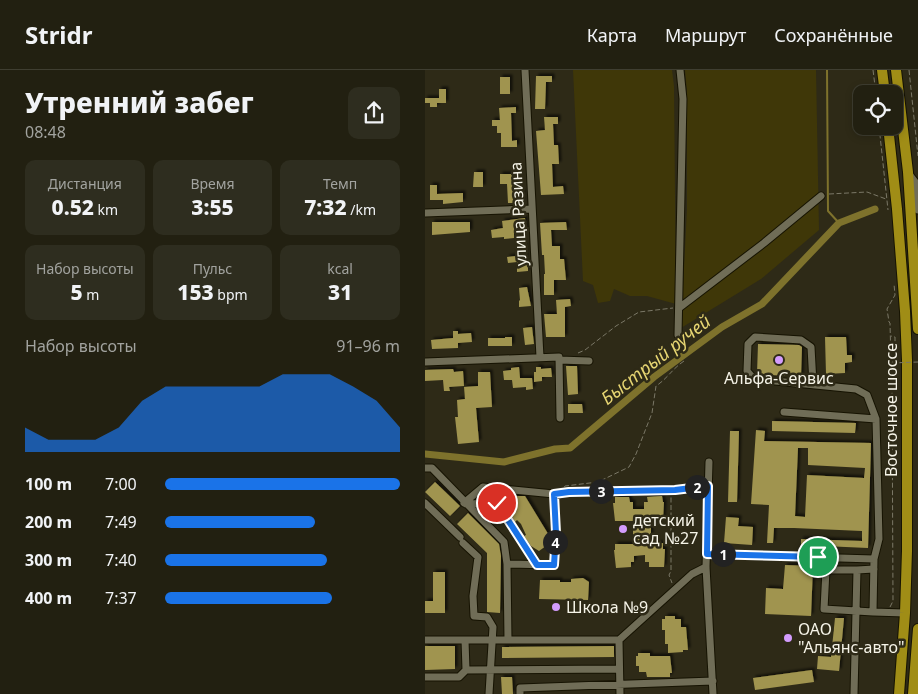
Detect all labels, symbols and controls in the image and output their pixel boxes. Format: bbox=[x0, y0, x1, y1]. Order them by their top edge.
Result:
text: Stridr bbox=[25, 18, 92, 51]
text: Карта bbox=[587, 23, 637, 47]
text: Маршрут bbox=[665, 23, 746, 47]
text: Сохранённые bbox=[774, 23, 893, 47]
text: Утренний забег bbox=[25, 83, 253, 121]
map controls bbox=[853, 85, 903, 135]
button: locate bbox=[853, 85, 903, 135]
button: share bbox=[348, 87, 400, 139]
text: 08:48 bbox=[25, 121, 66, 143]
street label: улица Разина bbox=[504, 161, 532, 267]
text: Дистанция bbox=[48, 174, 122, 193]
text: Время bbox=[190, 174, 235, 193]
text: Темп bbox=[323, 174, 357, 193]
text: 0.52 bbox=[52, 193, 94, 221]
text: 3:55 bbox=[191, 193, 234, 221]
text: 7:32 bbox=[304, 193, 347, 221]
text: km bbox=[94, 200, 118, 219]
text: /km bbox=[347, 200, 376, 219]
text: Набор высоты bbox=[36, 259, 134, 278]
text: Пульс bbox=[193, 259, 232, 278]
text: kcal bbox=[327, 259, 353, 278]
text: 5 bbox=[70, 278, 83, 306]
text: 153 bbox=[177, 278, 214, 306]
text: 31 bbox=[328, 278, 352, 306]
text: m bbox=[83, 285, 99, 304]
text: bpm bbox=[214, 285, 248, 304]
water label: Быстрый ручей bbox=[596, 309, 715, 410]
text: Набор высоты bbox=[25, 335, 137, 357]
text: 91–96 m bbox=[336, 335, 400, 357]
street label: Восточное шоссе bbox=[880, 343, 902, 477]
marker: Альфа-Сервис bbox=[773, 354, 785, 366]
place label: Альфа-Сервис bbox=[724, 367, 834, 389]
text: 100 m bbox=[25, 473, 72, 495]
text: 7:00 bbox=[105, 473, 137, 495]
pin: 2 bbox=[685, 474, 709, 500]
pin: 3 bbox=[589, 478, 613, 504]
text: 2 bbox=[693, 478, 702, 497]
pin bbox=[476, 482, 518, 524]
text: 3 bbox=[597, 482, 606, 501]
icon: check bbox=[483, 489, 511, 517]
place label: детский сад №27 bbox=[633, 509, 698, 549]
text: 200 m bbox=[25, 511, 72, 533]
text: 7:49 bbox=[105, 511, 137, 533]
marker: детский сад №27 bbox=[617, 523, 629, 535]
pin: 4 bbox=[543, 530, 567, 554]
text: 4 bbox=[551, 533, 560, 552]
pin bbox=[797, 536, 839, 578]
pin: 1 bbox=[711, 542, 735, 566]
icon: arrive bbox=[804, 543, 832, 571]
text: 1 bbox=[719, 545, 728, 564]
text: 300 m bbox=[25, 549, 72, 571]
text: 7:40 bbox=[105, 549, 137, 571]
text: 400 m bbox=[25, 587, 72, 609]
text: 7:37 bbox=[105, 587, 137, 609]
place label: Школа №9 bbox=[566, 596, 648, 618]
marker: Школа №9 bbox=[550, 601, 562, 613]
place label: ОАО "Альянс-авто" bbox=[798, 618, 905, 658]
marker: ОАО "Альянс-авто" bbox=[782, 632, 794, 644]

